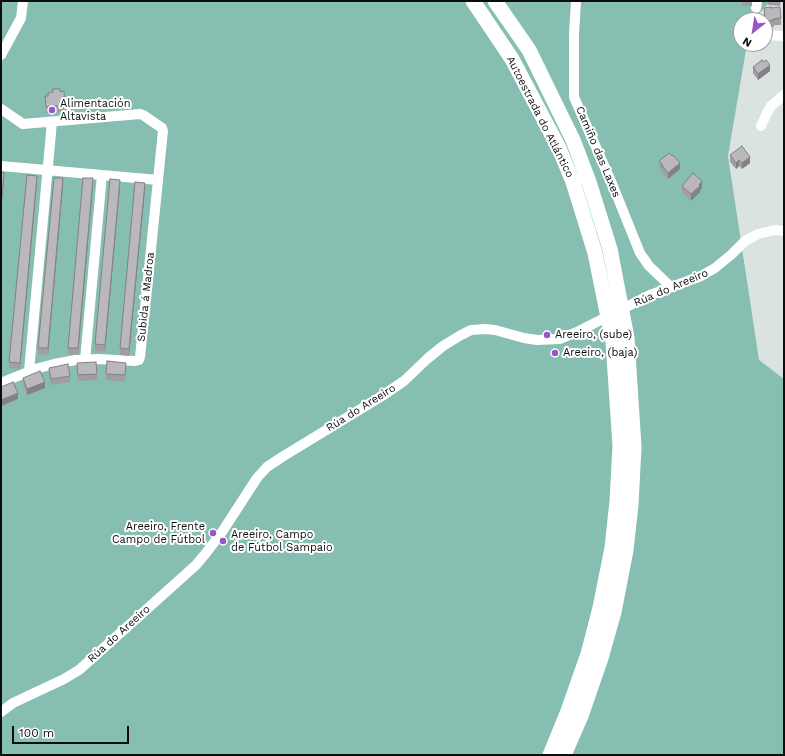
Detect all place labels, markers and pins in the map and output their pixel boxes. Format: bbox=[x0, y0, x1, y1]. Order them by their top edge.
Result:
place label: Alimentación Altavista bbox=[60, 97, 130, 123]
marker: Alimentación Altavista bbox=[47, 105, 57, 115]
place label: Areeiro, (sube) bbox=[555, 328, 632, 342]
marker: Areeiro, (sube) bbox=[542, 330, 552, 340]
place label: Areeiro, (baja) bbox=[563, 346, 637, 360]
marker: Areeiro, (baja) bbox=[550, 348, 560, 358]
place label: Areeiro, Frente Campo de Fútbol bbox=[112, 520, 205, 546]
marker: Areeiro, Frente Campo de Fútbol bbox=[208, 528, 218, 538]
place label: Areeiro, Campo de Fútbol Sampaio bbox=[231, 528, 333, 554]
marker: Areeiro, Campo de Fútbol Sampaio bbox=[218, 536, 228, 546]

